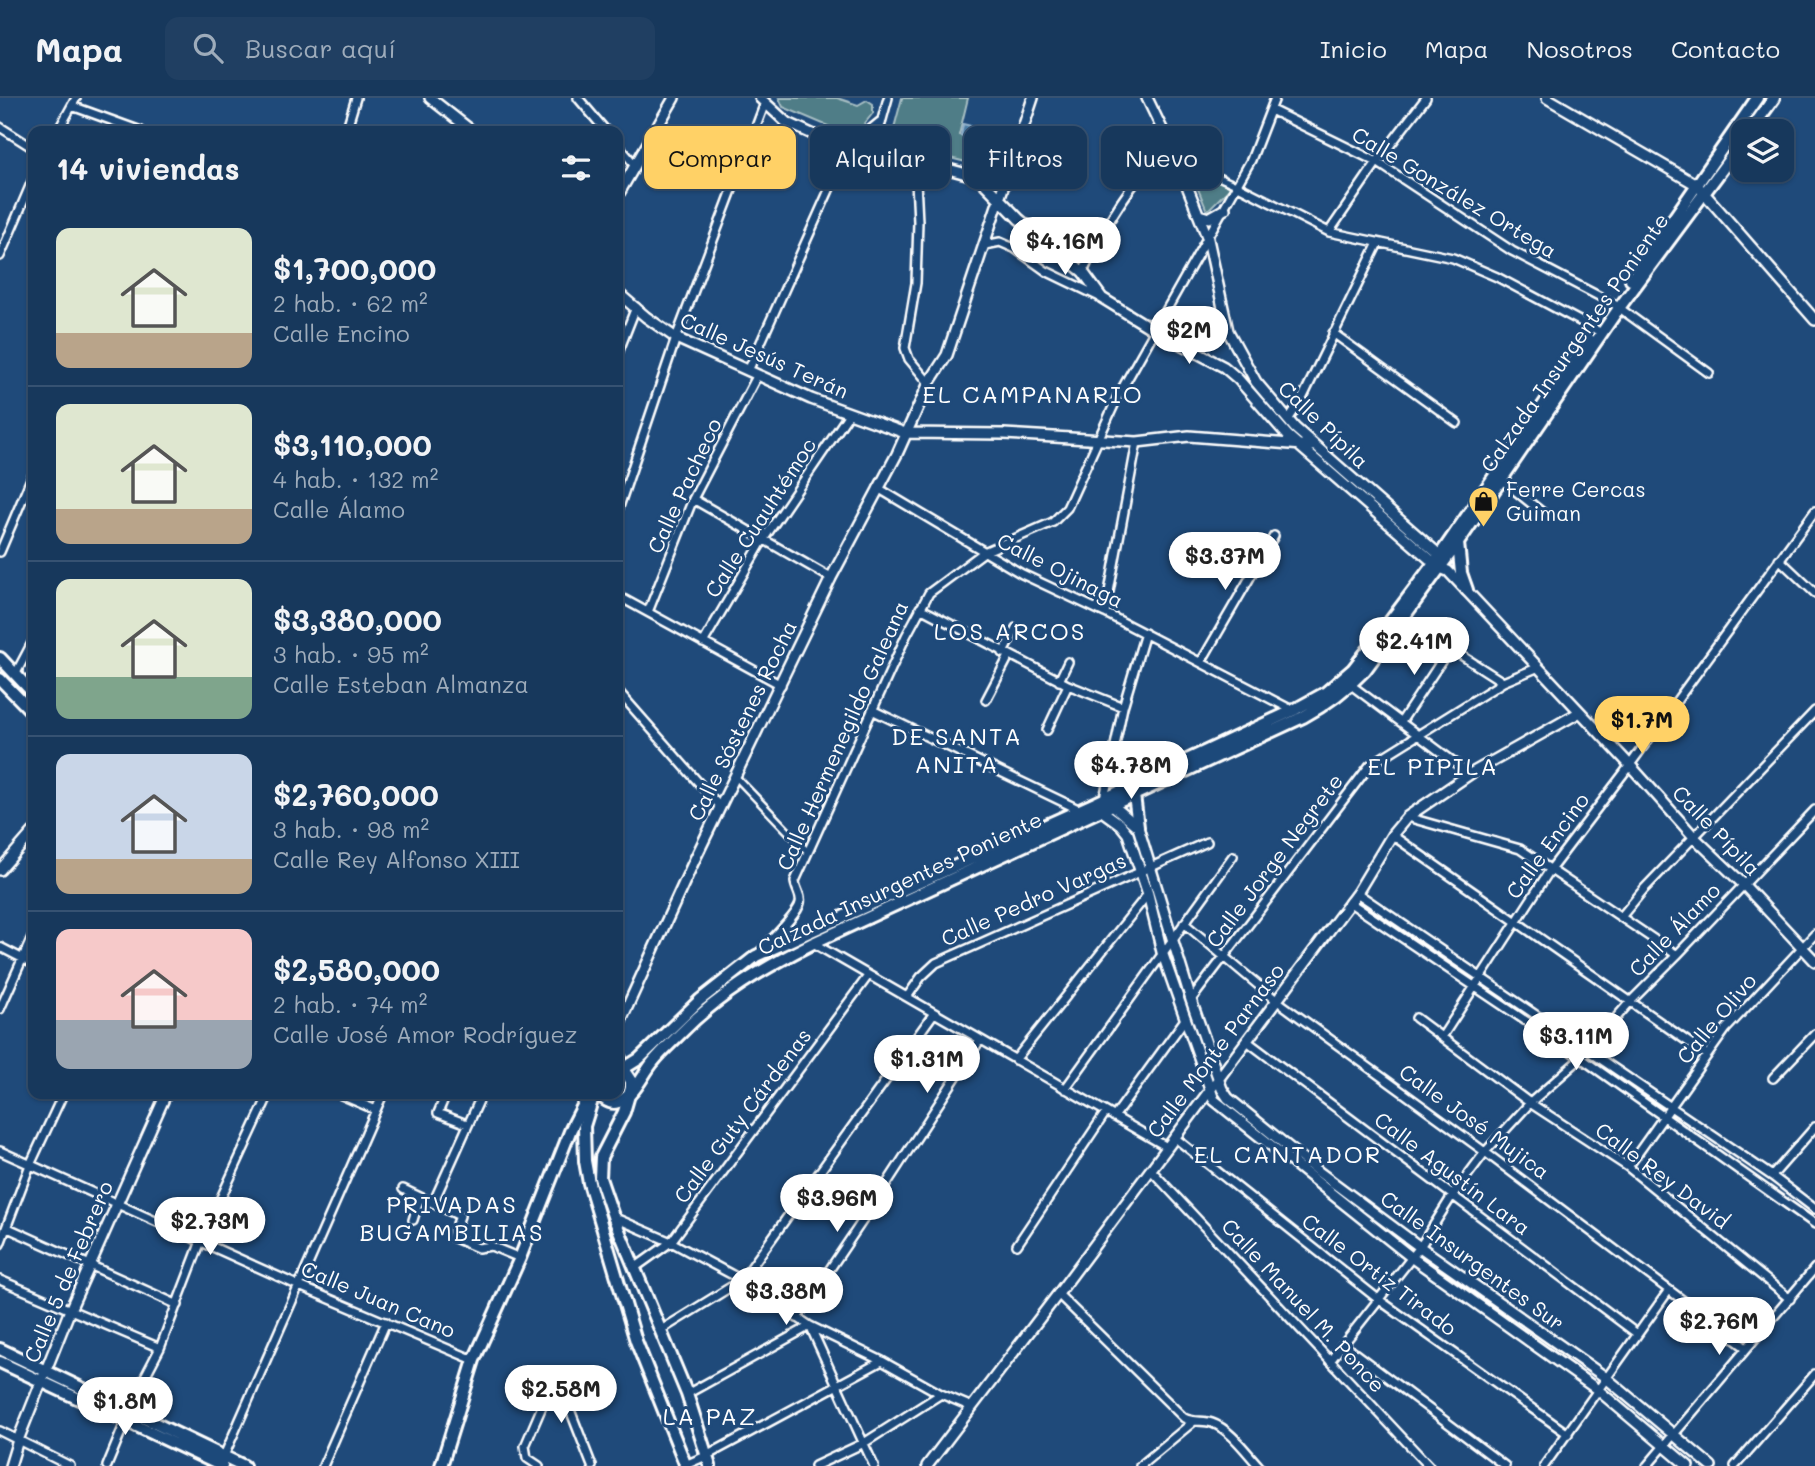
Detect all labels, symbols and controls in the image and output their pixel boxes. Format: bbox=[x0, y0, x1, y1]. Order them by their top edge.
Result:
search box bbox=[165, 17, 655, 80]
text: Mapa bbox=[35, 27, 123, 70]
icon: search bbox=[189, 29, 227, 67]
text: Buscar aquí bbox=[245, 31, 396, 65]
text: Inicio bbox=[1320, 33, 1387, 64]
text: Mapa bbox=[1425, 33, 1489, 64]
text: Nosotros bbox=[1527, 33, 1633, 64]
text: Contacto bbox=[1671, 33, 1780, 64]
map controls bbox=[1731, 119, 1794, 182]
button: layers bbox=[1731, 119, 1794, 182]
street label: Calle González Ortega bbox=[1347, 120, 1562, 264]
chip: Comprar bbox=[644, 126, 796, 189]
chip: Alquilar bbox=[810, 126, 950, 189]
chip: Filtros bbox=[964, 126, 1087, 189]
chip: Nuevo bbox=[1101, 126, 1222, 189]
text: 14 viviendas bbox=[56, 148, 240, 188]
icon: filters bbox=[557, 149, 595, 187]
street label: Calzada Insurgentes Poniente bbox=[1474, 207, 1674, 477]
pin: $4.16M bbox=[1008, 218, 1122, 277]
text: $4.16M bbox=[1026, 225, 1104, 255]
text: $1,700,000 bbox=[273, 248, 436, 288]
icon: home bbox=[112, 256, 196, 340]
text: 2 hab. · 62 m² bbox=[273, 288, 428, 318]
street label: Calle Jesús Terán bbox=[676, 305, 853, 404]
pin: $2M bbox=[1155, 306, 1223, 366]
text: $2M bbox=[1166, 314, 1212, 344]
text: Calle Encino bbox=[273, 318, 410, 348]
street label: Calle Pípila bbox=[1273, 374, 1375, 474]
district label: EL CAMPANARIO bbox=[922, 378, 1144, 409]
street label: Calle Pacheco bbox=[641, 413, 727, 557]
text: $3,110,000 bbox=[273, 424, 432, 464]
icon: home bbox=[112, 432, 196, 516]
street label: Calle Cuauhtémoc bbox=[698, 432, 821, 602]
text: 4 hab. · 132 m² bbox=[273, 464, 438, 494]
place label: Ferre Cercas Guiman bbox=[1506, 475, 1646, 526]
shop icon: Ferre Cercas Guiman bbox=[1466, 485, 1500, 529]
text: Calle Álamo bbox=[273, 494, 405, 524]
street label: Calle Ojinaga bbox=[993, 526, 1128, 613]
pin: $3.37M bbox=[1168, 532, 1282, 592]
text: $3.37M bbox=[1185, 540, 1265, 570]
street label: Calle Hermenegildo Galeana bbox=[770, 596, 913, 874]
text: $3,380,000 bbox=[273, 599, 442, 639]
icon: home bbox=[112, 607, 196, 691]
district label: LOS ARCOS bbox=[934, 615, 1086, 646]
street label: Calle Sóstenes Rocha bbox=[681, 616, 802, 825]
pin: $2.41M bbox=[1357, 618, 1471, 677]
text: $2.41M bbox=[1375, 625, 1453, 655]
text: 3 hab. · 95 m² bbox=[273, 639, 429, 669]
text: Calle Esteban Almanza bbox=[273, 669, 529, 699]
pin: $1.7M bbox=[1593, 696, 1691, 756]
text: $1.7M bbox=[1611, 704, 1673, 734]
district label: DE SANTA ANITA bbox=[891, 720, 1023, 779]
pin: $4.78M bbox=[1074, 742, 1188, 801]
text: $4.78M bbox=[1090, 749, 1172, 779]
district label: EL PIPILA bbox=[1367, 750, 1499, 781]
street label: Calle Jorge Negrete bbox=[1199, 768, 1348, 953]
text: $2,760,000 bbox=[273, 774, 439, 814]
street label: Calle Pípila bbox=[1667, 779, 1767, 881]
icon: home bbox=[112, 782, 196, 866]
street label: Calle Encino bbox=[1499, 787, 1594, 904]
street label: Calzada Insurgentes Poniente bbox=[753, 805, 1046, 960]
text: 3 hab. · 98 m² bbox=[273, 814, 429, 844]
text: Calle Rey Alfonso XIII bbox=[273, 844, 520, 874]
street label: Calle Pedro Vargas bbox=[937, 846, 1130, 952]
street label: Calle Álamo bbox=[1622, 876, 1725, 982]
text: $2,580,000 bbox=[273, 949, 440, 989]
icon: home bbox=[112, 957, 196, 1041]
street label: Calle Monte Parnaso bbox=[1140, 957, 1289, 1143]
street label: Calle Olivo bbox=[1670, 967, 1762, 1069]
text: 2 hab. · 74 m² bbox=[273, 989, 427, 1019]
pin: $3.11M bbox=[1519, 1012, 1633, 1072]
text: Calle José Amor Rodríguez bbox=[273, 1019, 577, 1049]
text: $3.11M bbox=[1539, 1020, 1613, 1050]
street label: Calle Guty Cárdenas bbox=[667, 1022, 816, 1208]
pin: $1.31M bbox=[870, 1035, 984, 1095]
text: $1.31M bbox=[890, 1043, 964, 1073]
street label: Calle José Mujica bbox=[1394, 1057, 1555, 1184]
street label: Calle Agustín Lara bbox=[1369, 1105, 1536, 1240]
street label: Calle Rey David bbox=[1591, 1116, 1735, 1234]
district label: EL CANTADOR bbox=[1194, 1138, 1382, 1169]
pin: $3.96M bbox=[780, 1174, 894, 1234]
street label: Calle 5 de Febrero bbox=[17, 1176, 118, 1366]
text: $3.96M bbox=[796, 1182, 878, 1212]
street label: Calle Insurgentes Sur bbox=[1375, 1184, 1570, 1336]
district label: PRIVADAS BUGAMBILIAS bbox=[359, 1188, 545, 1247]
pin: $2.73M bbox=[153, 1198, 267, 1257]
text: $2.73M bbox=[170, 1205, 250, 1235]
street label: Calle Ortiz Tirado bbox=[1297, 1207, 1463, 1341]
street label: Calle Manuel M. Ponce bbox=[1216, 1212, 1392, 1398]
street label: Calle Juan Cano bbox=[297, 1254, 460, 1343]
pin: $3.38M bbox=[729, 1268, 843, 1327]
text: $3.38M bbox=[745, 1275, 827, 1305]
pin: $2.76M bbox=[1662, 1298, 1776, 1357]
text: $2.76M bbox=[1679, 1305, 1759, 1335]
pin: $2.58M bbox=[504, 1366, 618, 1425]
text: $2.58M bbox=[521, 1373, 601, 1403]
pin: $1.8M bbox=[76, 1378, 174, 1437]
text: $1.8M bbox=[93, 1385, 157, 1415]
district label: LA PAZ bbox=[663, 1400, 757, 1431]

